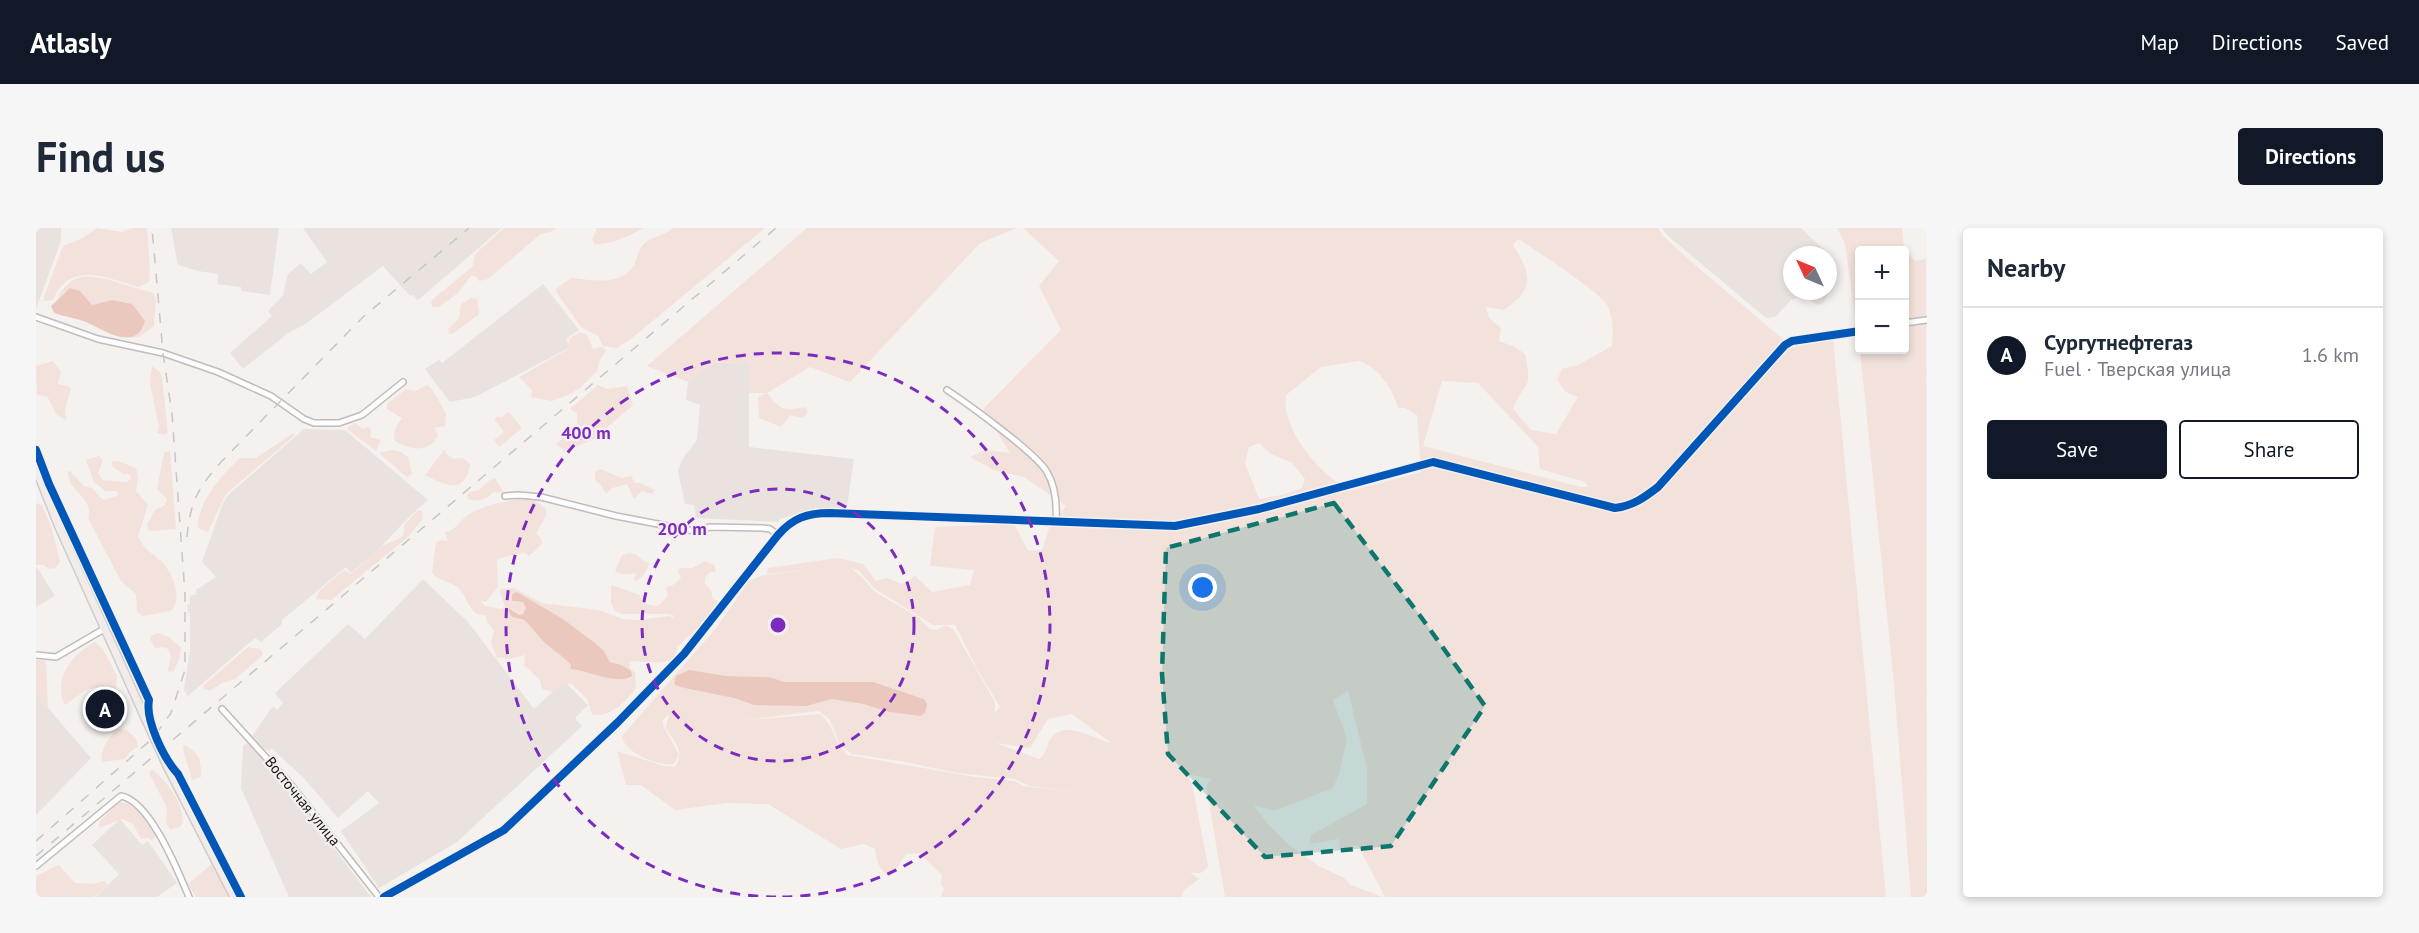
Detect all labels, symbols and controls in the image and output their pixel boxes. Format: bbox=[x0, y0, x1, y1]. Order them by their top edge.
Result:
text: Atlasly bbox=[30, 24, 112, 61]
text: Map bbox=[2140, 29, 2179, 56]
text: Directions bbox=[2212, 29, 2303, 56]
text: Saved bbox=[2336, 29, 2389, 56]
button: Directions bbox=[2238, 128, 2383, 185]
text: Find us bbox=[36, 129, 165, 184]
north arrow bbox=[1783, 246, 1837, 300]
map controls bbox=[1855, 246, 1909, 354]
button: + bbox=[1855, 246, 1909, 300]
text: Nearby bbox=[1987, 251, 2065, 284]
button: − bbox=[1855, 300, 1909, 354]
text: Сургутнефтегаз bbox=[2044, 328, 2193, 356]
text: A bbox=[2000, 342, 2013, 368]
text: 1.6 km bbox=[2302, 342, 2359, 368]
text: Fuel · Тверская улица bbox=[2044, 356, 2231, 382]
button: Save bbox=[1987, 420, 2167, 479]
button: Share bbox=[2179, 420, 2359, 479]
text: 400 m bbox=[561, 421, 611, 444]
text: 200 m bbox=[657, 517, 707, 540]
your location bbox=[1188, 573, 1217, 602]
centre of rings bbox=[768, 615, 788, 635]
pin: A bbox=[86, 686, 124, 732]
street label: Восточная улица bbox=[261, 753, 345, 849]

